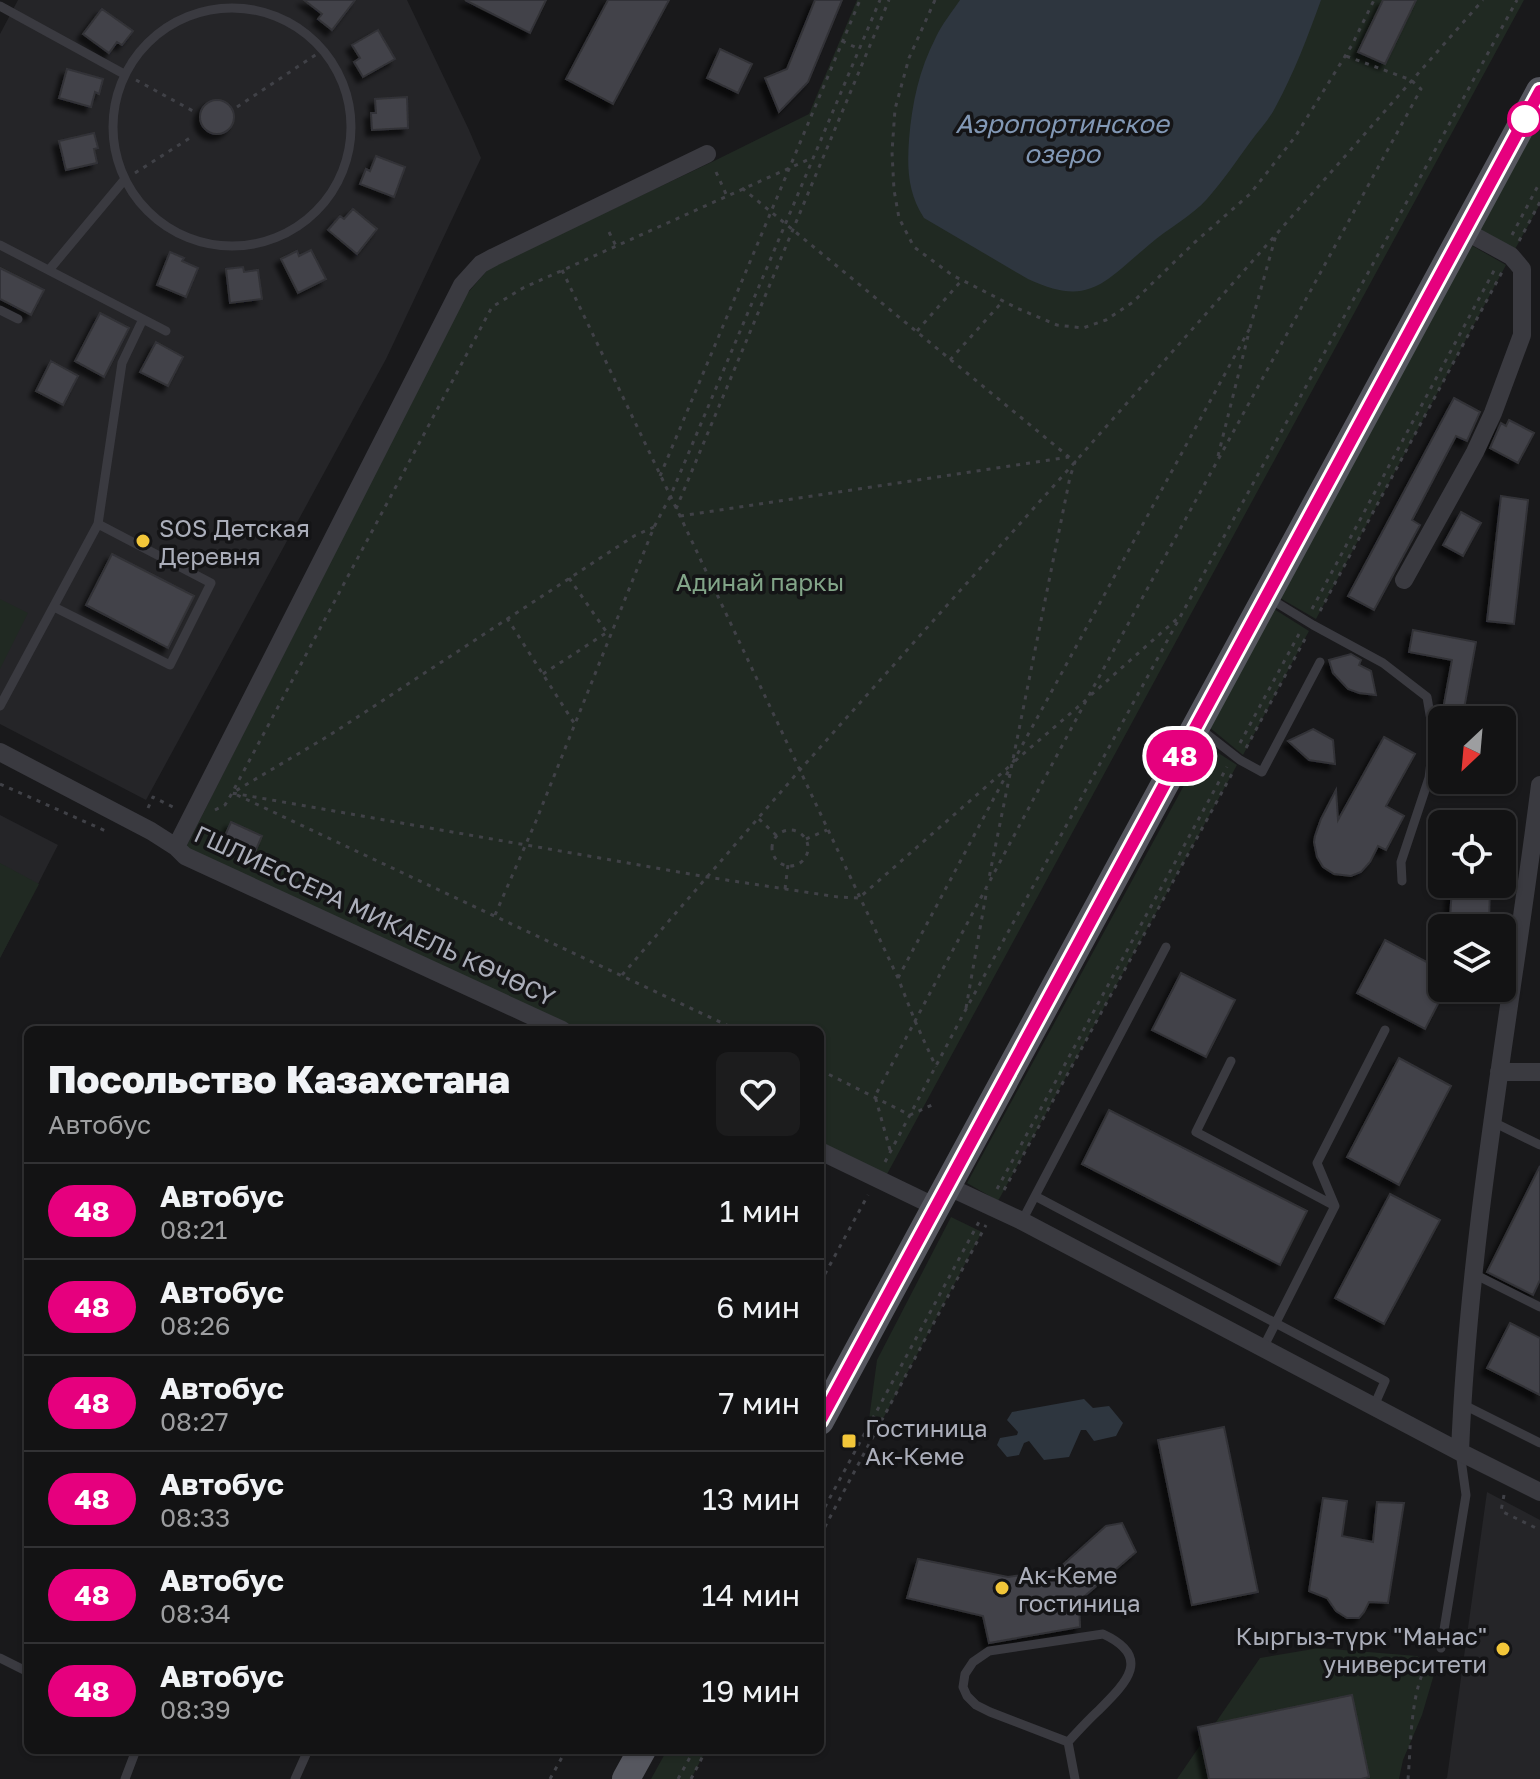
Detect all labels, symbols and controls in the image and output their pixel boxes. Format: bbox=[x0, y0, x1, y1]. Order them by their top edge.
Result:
unlabelled marker bbox=[1508, 102, 1540, 136]
water label: Аэропортинское озеро bbox=[955, 108, 1171, 169]
place label: SOS Детская Деревня bbox=[159, 513, 310, 570]
marker: SOS Детская Деревня bbox=[134, 532, 152, 550]
park label: Адинай паркы bbox=[676, 567, 844, 596]
north arrow bbox=[1428, 706, 1516, 794]
map controls bbox=[1428, 706, 1516, 1002]
line badge: 48 bbox=[1144, 730, 1216, 782]
text: 48 bbox=[1162, 739, 1198, 772]
button: locate bbox=[1428, 810, 1516, 898]
street label: ГШЛИЕССЕРА МИКАЕЛЬ КӨЧӨСҮ bbox=[190, 819, 560, 1012]
button: layers bbox=[1428, 914, 1516, 1002]
button: heart bbox=[716, 1052, 800, 1136]
text: Посольство Казахстана bbox=[48, 1056, 510, 1101]
text: Автобус bbox=[48, 1109, 151, 1140]
text: Автобус bbox=[160, 1178, 284, 1214]
text: 1 мин bbox=[720, 1193, 800, 1229]
text: 48 bbox=[74, 1194, 110, 1227]
text: 08:21 bbox=[160, 1214, 227, 1245]
text: Автобус bbox=[160, 1274, 284, 1310]
text: 6 мин bbox=[716, 1289, 800, 1325]
text: 48 bbox=[74, 1290, 110, 1323]
text: 08:26 bbox=[160, 1310, 231, 1341]
text: Автобус bbox=[160, 1370, 284, 1406]
text: 7 мин bbox=[718, 1385, 800, 1421]
text: 48 bbox=[74, 1386, 110, 1419]
text: 08:27 bbox=[160, 1406, 229, 1437]
place label: Гостиница Ак-Кеме bbox=[865, 1413, 988, 1470]
marker: Гостиница Ак-Кеме bbox=[840, 1432, 858, 1450]
text: Автобус bbox=[160, 1466, 284, 1502]
text: 13 мин bbox=[702, 1481, 800, 1517]
text: 48 bbox=[74, 1482, 110, 1515]
text: 08:33 bbox=[160, 1502, 230, 1533]
place label: Ак-Кеме гостиница bbox=[1018, 1560, 1141, 1617]
text: Автобус bbox=[160, 1562, 284, 1598]
text: 14 мин bbox=[701, 1577, 800, 1613]
text: 48 bbox=[74, 1578, 110, 1611]
marker: Ак-Кеме гостиница bbox=[993, 1579, 1011, 1597]
text: 08:34 bbox=[160, 1598, 231, 1629]
place label: Кыргыз-түрк "Манас" университети bbox=[1236, 1621, 1487, 1678]
marker: Кыргыз-түрк "Манас" университети bbox=[1494, 1640, 1512, 1658]
text: Автобус bbox=[160, 1658, 284, 1694]
text: 19 мин bbox=[702, 1673, 800, 1709]
text: 48 bbox=[74, 1674, 110, 1707]
text: 08:39 bbox=[160, 1694, 231, 1725]

